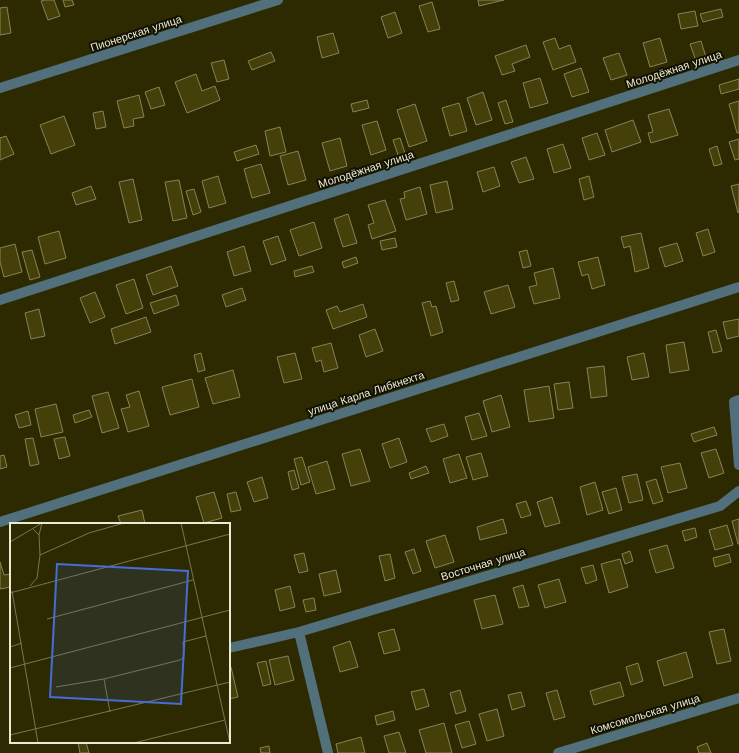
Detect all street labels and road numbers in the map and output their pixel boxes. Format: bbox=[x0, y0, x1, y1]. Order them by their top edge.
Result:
street label: Пионерская улица bbox=[89, 12, 184, 54]
street label: Молодёжная улица bbox=[625, 48, 724, 91]
street label: Молодёжная улица bbox=[317, 148, 416, 191]
street label: улица Карла Либкнехта bbox=[306, 368, 427, 418]
street label: Восточная улица bbox=[439, 545, 528, 584]
street label: Комсомольская улица bbox=[589, 691, 702, 737]

